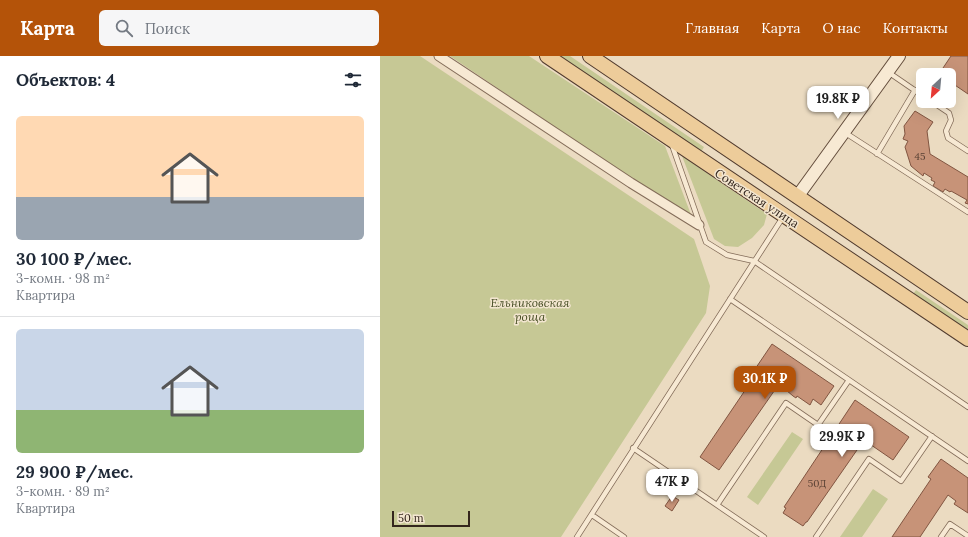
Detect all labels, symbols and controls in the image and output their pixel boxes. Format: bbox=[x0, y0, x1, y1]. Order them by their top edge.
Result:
search box bbox=[99, 10, 379, 46]
text: Карта bbox=[20, 16, 75, 40]
icon: search bbox=[113, 17, 135, 39]
text: Поиск bbox=[145, 19, 190, 38]
text: Главная bbox=[685, 19, 739, 37]
text: Карта bbox=[761, 19, 801, 37]
text: О нас bbox=[823, 19, 861, 37]
text: Контакты bbox=[883, 19, 948, 37]
north arrow bbox=[916, 68, 956, 108]
map controls bbox=[916, 68, 956, 108]
text: Объектов: 4 bbox=[16, 69, 115, 91]
icon: filters bbox=[342, 69, 364, 91]
pin: 19.8K ₽ bbox=[801, 86, 875, 120]
text: 19.8K ₽ bbox=[816, 90, 860, 107]
icon: home bbox=[154, 142, 226, 214]
house number: 45 bbox=[915, 150, 925, 163]
street label: Советская улица bbox=[712, 165, 802, 231]
text: 30 100 ₽/мес. bbox=[16, 248, 132, 270]
text: 3-комн. · 98 m² bbox=[16, 270, 110, 287]
text: Квартира bbox=[16, 287, 75, 304]
park label: Ельниковская роща bbox=[490, 295, 570, 324]
icon: home bbox=[154, 355, 226, 427]
pin: 30.1K ₽ bbox=[728, 366, 802, 400]
text: 30.1K ₽ bbox=[743, 370, 787, 387]
pin: 29.9K ₽ bbox=[805, 424, 879, 458]
text: 29.9K ₽ bbox=[819, 428, 865, 445]
text: 29 900 ₽/мес. bbox=[16, 461, 133, 483]
pin: 47K ₽ bbox=[644, 469, 700, 503]
text: 47K ₽ bbox=[655, 473, 689, 490]
house number: 50Д bbox=[808, 477, 826, 490]
text: 3-комн. · 89 m² bbox=[16, 483, 110, 500]
text: Квартира bbox=[16, 500, 75, 517]
scale bar bbox=[392, 509, 470, 528]
text: 50 m bbox=[398, 511, 424, 525]

